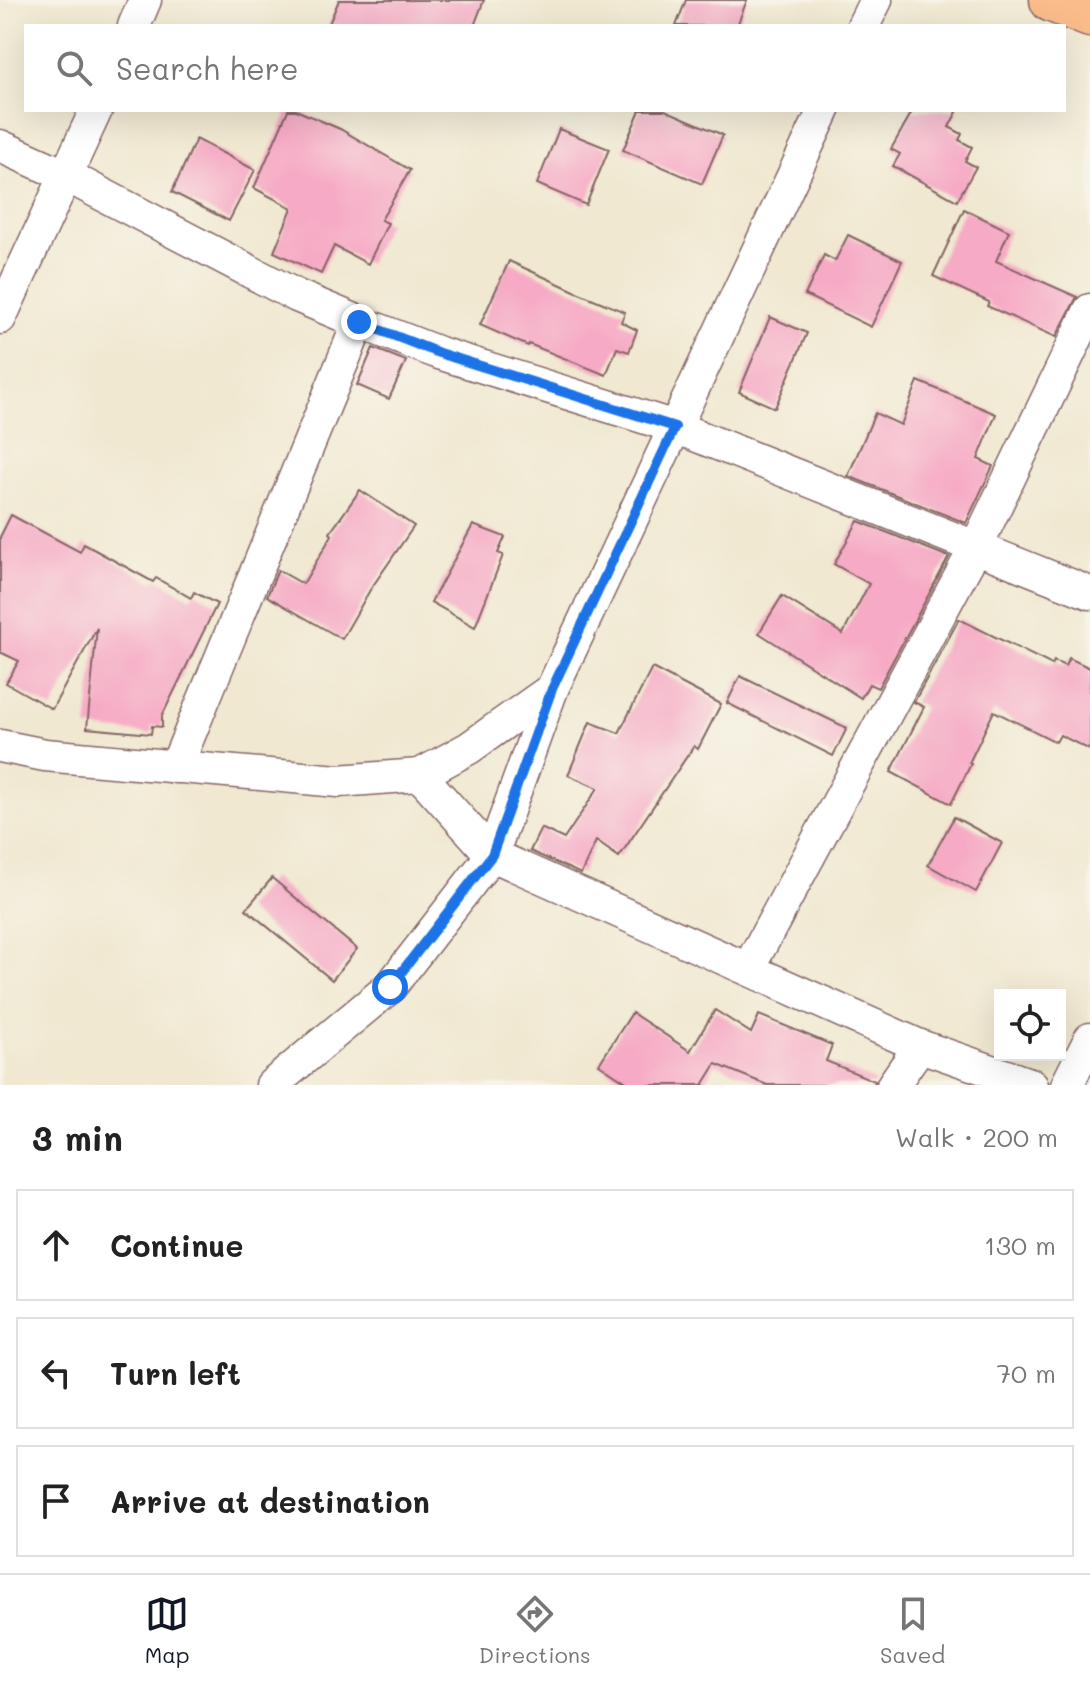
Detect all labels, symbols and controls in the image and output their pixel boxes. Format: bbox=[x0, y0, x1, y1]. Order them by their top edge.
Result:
search box bbox=[24, 24, 1066, 112]
icon: search bbox=[52, 46, 96, 90]
text: Search here bbox=[116, 48, 299, 88]
route end bbox=[341, 304, 377, 340]
route start bbox=[372, 969, 408, 1005]
map controls bbox=[994, 989, 1066, 1061]
button: locate bbox=[994, 989, 1066, 1061]
text: 3 min bbox=[32, 1115, 123, 1160]
text: Walk · 200 m bbox=[895, 1120, 1058, 1154]
icon: ahead bbox=[34, 1223, 78, 1267]
text: Continue bbox=[110, 1225, 243, 1265]
text: 130 m bbox=[984, 1228, 1056, 1262]
icon: left bbox=[34, 1351, 78, 1395]
text: Turn left bbox=[110, 1353, 241, 1393]
text: 70 m bbox=[996, 1356, 1056, 1390]
icon: arrive bbox=[34, 1479, 78, 1523]
text: Arrive at destination bbox=[110, 1481, 430, 1521]
tab: Map bbox=[145, 1592, 190, 1669]
tab: Directions bbox=[479, 1592, 591, 1669]
tab: Saved bbox=[880, 1592, 945, 1669]

